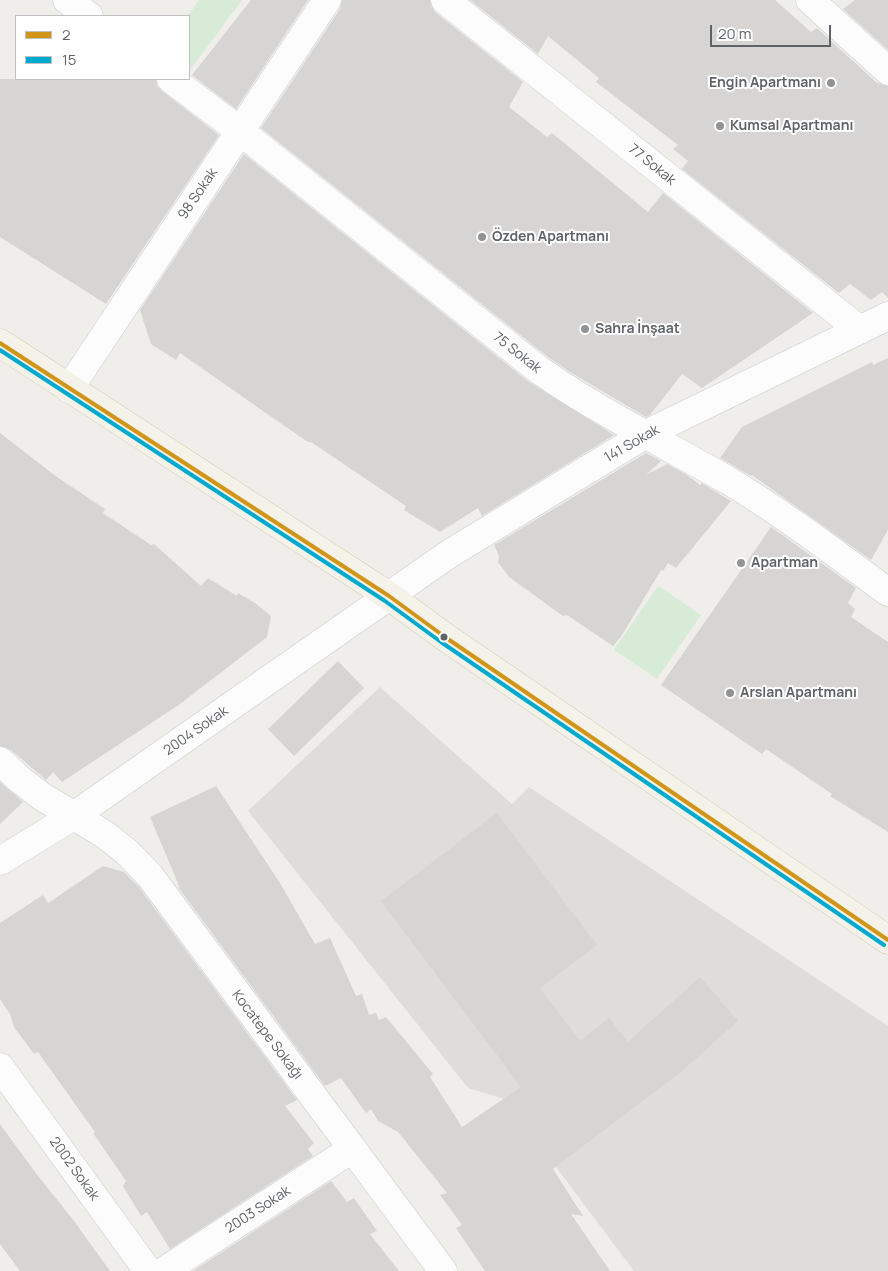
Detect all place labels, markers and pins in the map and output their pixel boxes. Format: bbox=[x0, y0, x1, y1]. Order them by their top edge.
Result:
place label: Engin Apartmanı bbox=[709, 75, 821, 91]
marker: Engin Apartmanı bbox=[825, 77, 837, 89]
place label: Kumsal Apartmanı bbox=[730, 118, 853, 134]
marker: Kumsal Apartmanı bbox=[714, 120, 726, 132]
place label: Özden Apartmanı bbox=[492, 229, 609, 245]
marker: Özden Apartmanı bbox=[476, 231, 488, 243]
place label: Sahra İnşaat bbox=[595, 321, 680, 337]
marker: Sahra İnşaat bbox=[579, 323, 591, 335]
place label: Apartman bbox=[751, 555, 818, 571]
marker: Apartman bbox=[735, 557, 747, 569]
unlabelled marker bbox=[439, 632, 449, 642]
place label: Arslan Apartmanı bbox=[740, 685, 857, 701]
marker: Arslan Apartmanı bbox=[724, 687, 736, 699]

